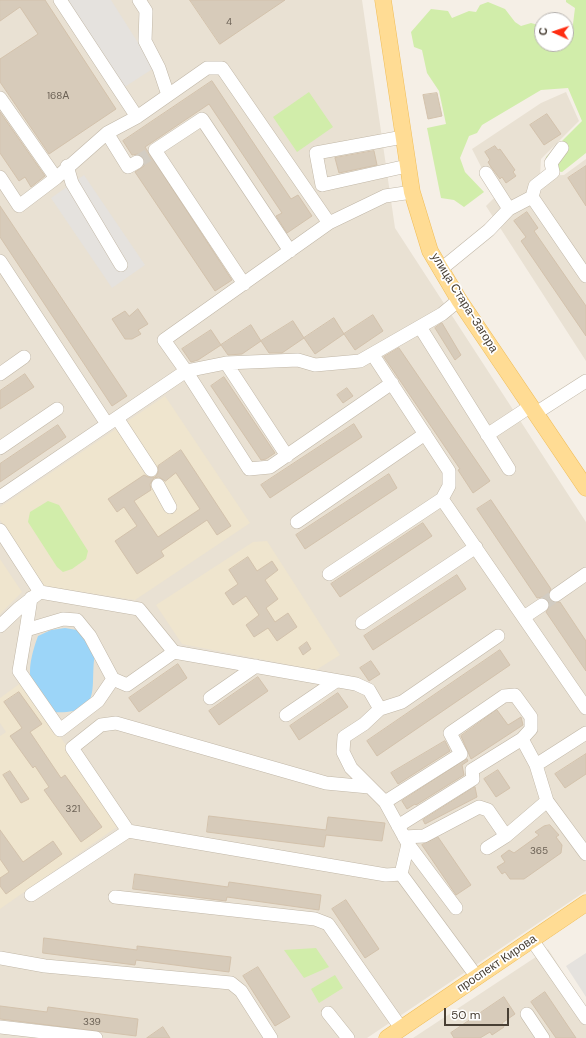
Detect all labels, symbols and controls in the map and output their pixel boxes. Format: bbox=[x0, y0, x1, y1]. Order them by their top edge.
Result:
north arrow bbox=[534, 12, 574, 52]
house number: 4 bbox=[226, 16, 232, 28]
text: С bbox=[536, 27, 550, 36]
house number: 168А bbox=[47, 90, 69, 102]
street label: улица Стара-Загора bbox=[427, 251, 501, 355]
house number: 321 bbox=[66, 803, 80, 815]
house number: 365 bbox=[530, 845, 548, 857]
street label: проспект Кирова bbox=[454, 932, 540, 996]
scale bar bbox=[446, 1000, 511, 1026]
text: 50 m bbox=[451, 1007, 480, 1023]
house number: 339 bbox=[83, 1016, 101, 1028]

